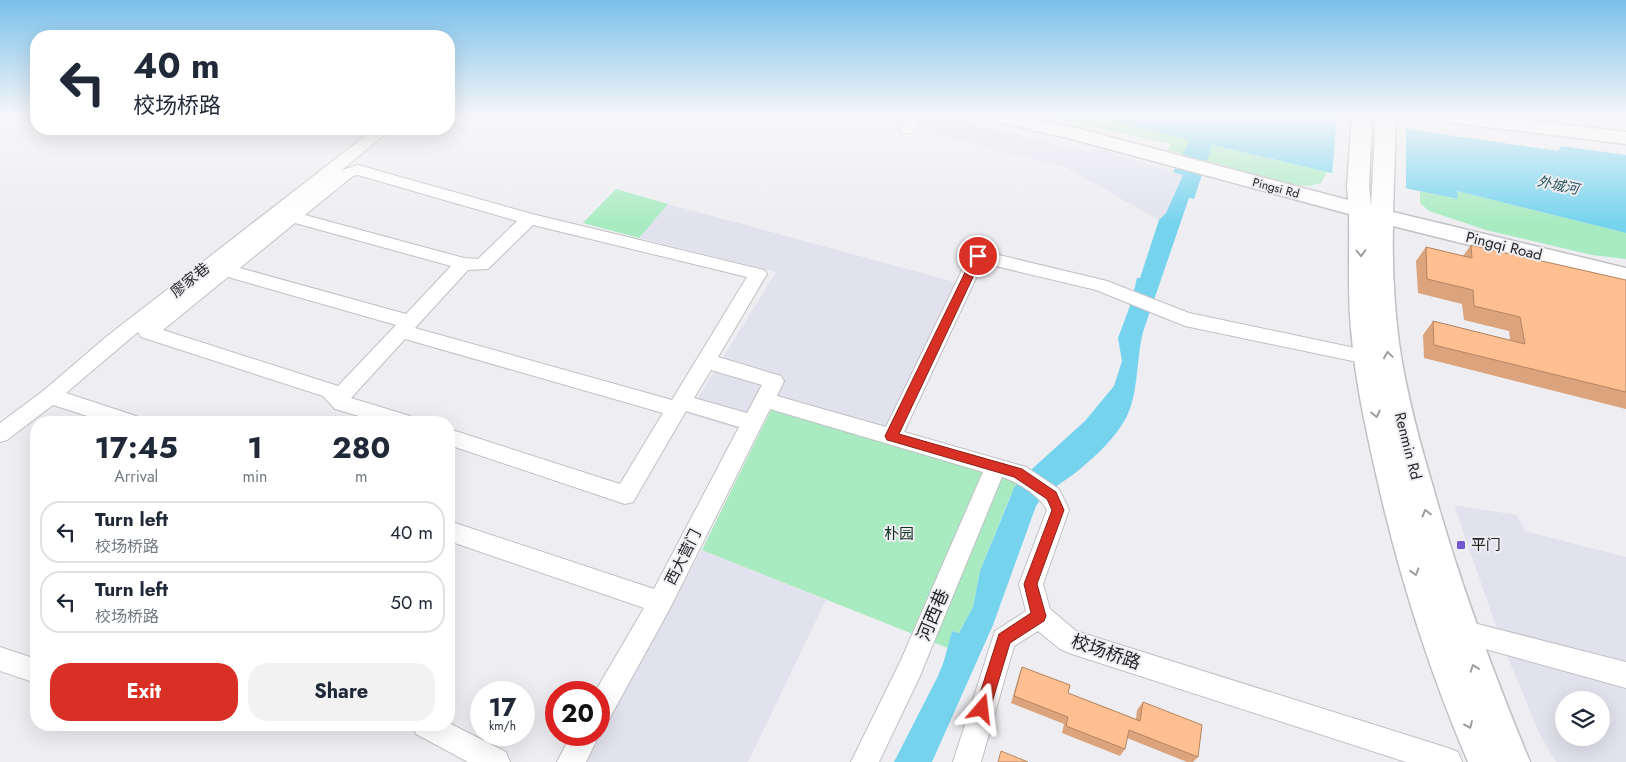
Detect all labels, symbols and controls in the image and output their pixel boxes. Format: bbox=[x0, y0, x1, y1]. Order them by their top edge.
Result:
text: 40 m bbox=[133, 41, 220, 91]
icon: left bbox=[50, 50, 115, 115]
text: 校场桥路 bbox=[133, 89, 221, 121]
water label: 外城河 bbox=[1535, 171, 1584, 200]
street label: Pingsi Rd bbox=[1251, 173, 1301, 203]
street label: Pingqi Road bbox=[1464, 226, 1544, 266]
pin bbox=[957, 235, 999, 277]
icon: arrive bbox=[964, 242, 992, 270]
one-way arrow bbox=[1356, 249, 1366, 257]
street label: 廖家巷 bbox=[166, 257, 214, 303]
one-way arrow bbox=[1383, 351, 1394, 359]
one-way arrow bbox=[1370, 410, 1381, 418]
street label: Renmin Rd bbox=[1389, 410, 1427, 482]
text: 17:45 bbox=[95, 426, 178, 469]
text: 1 bbox=[247, 426, 263, 469]
text: 280 bbox=[332, 426, 390, 469]
text: Arrival bbox=[114, 465, 158, 488]
text: min bbox=[242, 465, 267, 488]
text: m bbox=[355, 465, 367, 488]
text: Turn left bbox=[95, 506, 168, 533]
one-way arrow bbox=[1421, 510, 1431, 518]
icon: left bbox=[52, 518, 80, 546]
text: 40 m bbox=[390, 519, 433, 546]
park label: 朴园 bbox=[884, 523, 914, 545]
street label: 西大营门 bbox=[660, 525, 706, 589]
place label: 平门 bbox=[1471, 534, 1501, 556]
text: 校场桥路 bbox=[95, 535, 159, 558]
marker: 平门 bbox=[1455, 539, 1467, 551]
one-way arrow bbox=[1410, 567, 1420, 575]
text: Turn left bbox=[95, 576, 168, 603]
street label: 河西巷 bbox=[910, 585, 956, 645]
icon: left bbox=[52, 588, 80, 616]
text: 50 m bbox=[390, 589, 433, 616]
text: 校场桥路 bbox=[95, 605, 159, 628]
street label: 校场桥路 bbox=[1068, 628, 1144, 676]
button: Exit bbox=[50, 663, 238, 721]
button: Share bbox=[248, 663, 435, 721]
one-way arrow bbox=[1470, 665, 1480, 673]
speed limit sign: 20 bbox=[545, 681, 610, 746]
position arrow bbox=[955, 682, 1007, 734]
text: 17 bbox=[489, 689, 516, 725]
map controls bbox=[1555, 691, 1610, 746]
button: layers bbox=[1555, 691, 1610, 746]
text: km/h bbox=[489, 717, 516, 735]
one-way arrow bbox=[1463, 720, 1474, 729]

